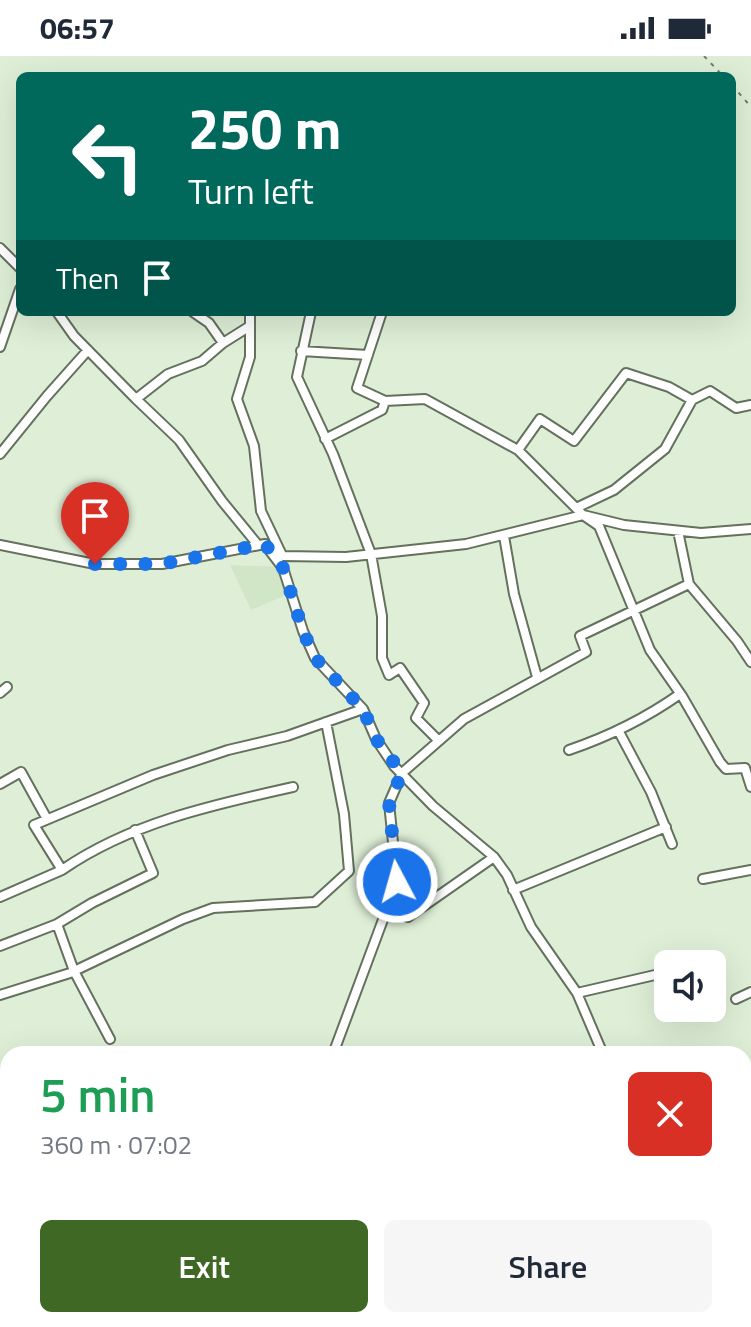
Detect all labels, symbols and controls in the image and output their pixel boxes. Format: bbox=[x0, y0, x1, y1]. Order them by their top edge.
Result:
text: 06:57 bbox=[40, 5, 115, 51]
text: 250 m bbox=[188, 86, 341, 171]
icon: left bbox=[56, 104, 160, 208]
text: Turn left bbox=[188, 163, 314, 218]
text: Then bbox=[56, 255, 119, 301]
icon: arrive bbox=[135, 256, 179, 300]
pin bbox=[61, 482, 129, 564]
icon: arrive bbox=[73, 494, 117, 538]
position arrow bbox=[355, 840, 439, 924]
map controls bbox=[654, 950, 726, 1022]
button: sound bbox=[654, 950, 726, 1022]
text: 5 min bbox=[40, 1058, 155, 1131]
button: close bbox=[628, 1072, 712, 1156]
text: 360 m · 07:02 bbox=[40, 1125, 192, 1164]
button: Exit bbox=[40, 1220, 368, 1312]
button: Share bbox=[384, 1220, 712, 1312]

